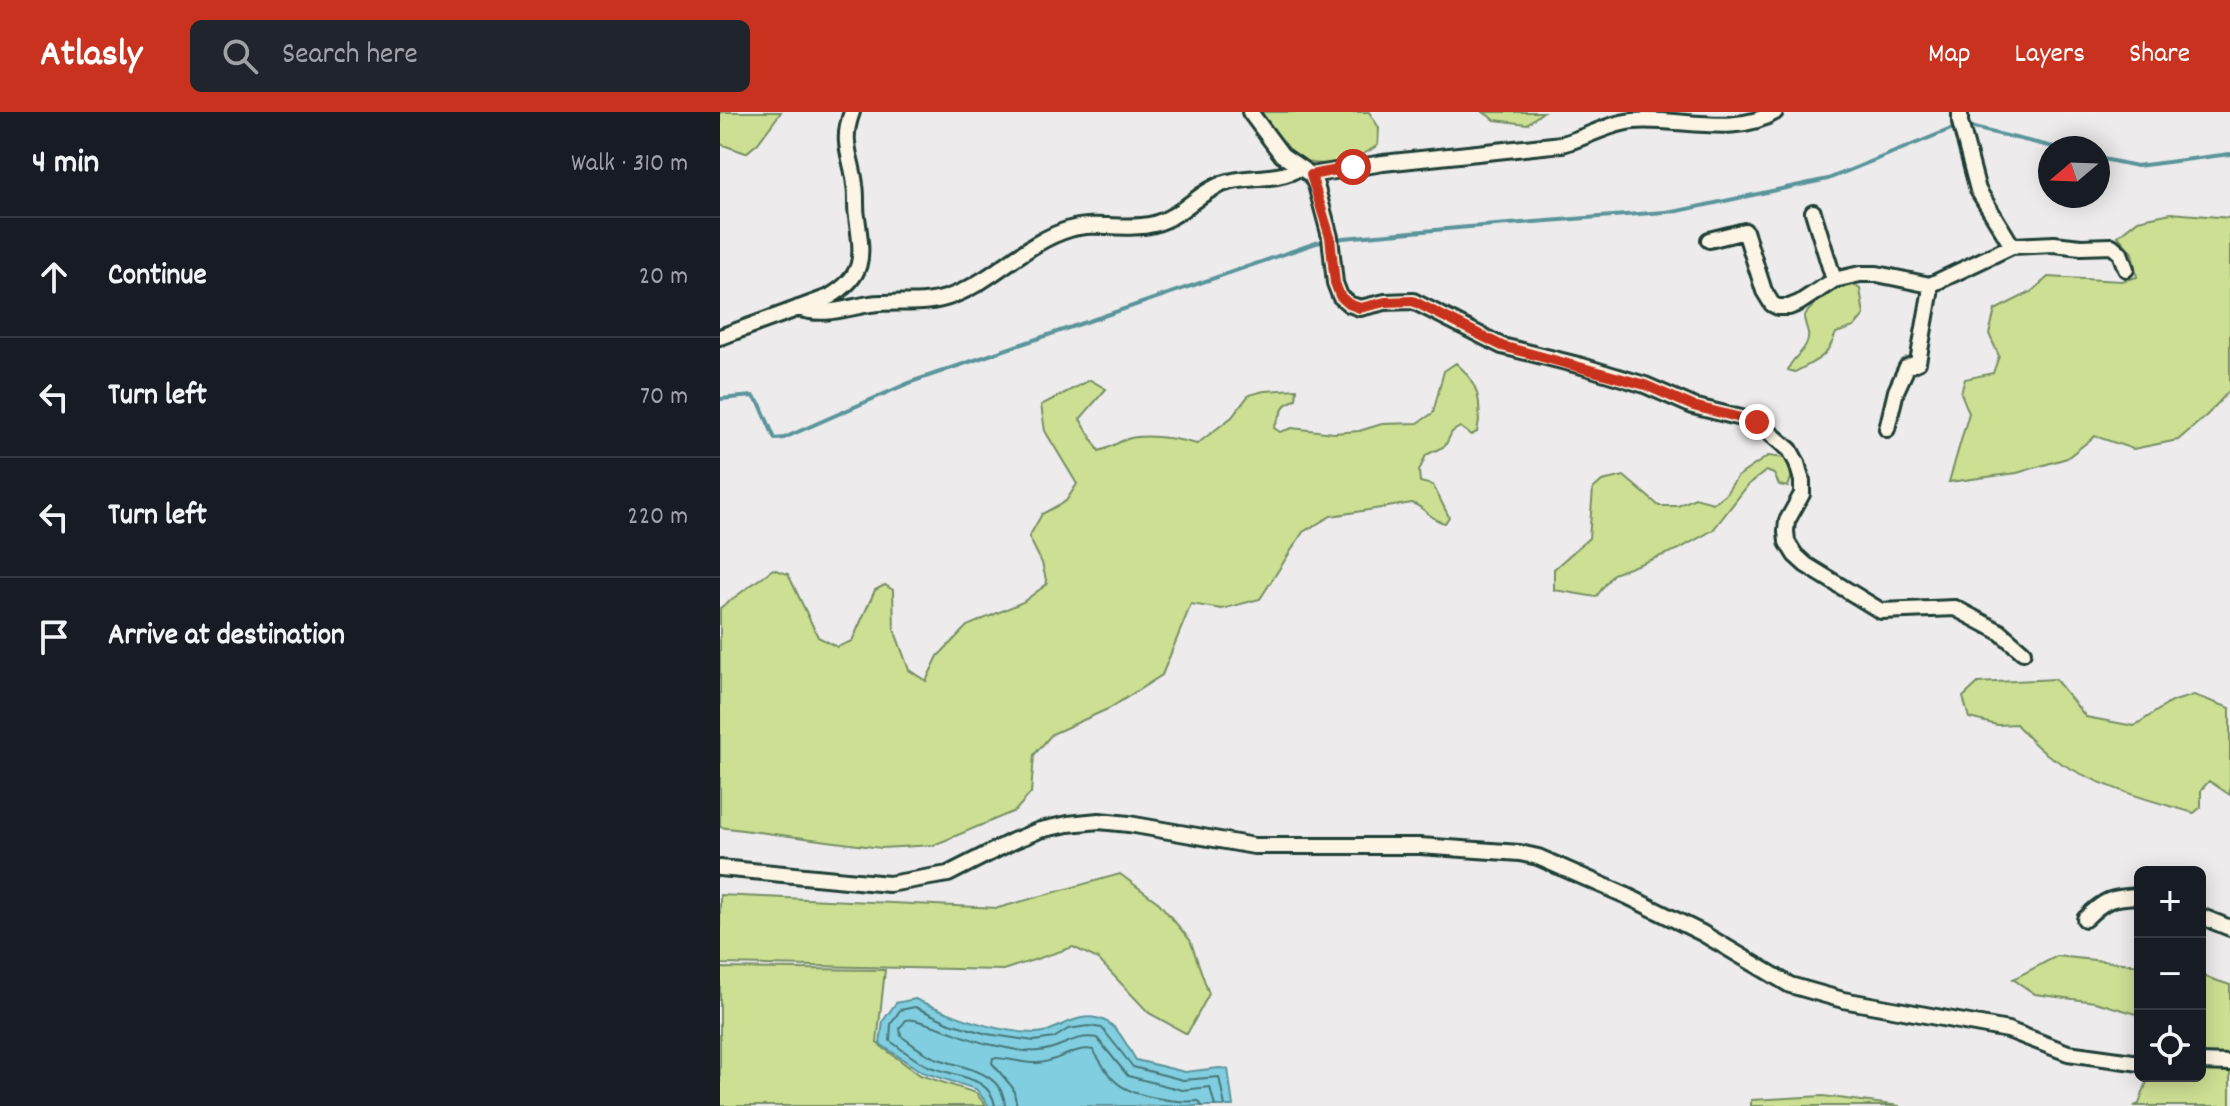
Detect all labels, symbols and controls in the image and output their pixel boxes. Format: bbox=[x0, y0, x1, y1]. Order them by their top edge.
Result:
search box bbox=[190, 20, 750, 92]
text: Atlasly bbox=[40, 29, 142, 84]
icon: search bbox=[218, 34, 262, 78]
text: Search here bbox=[282, 35, 418, 78]
text: Map bbox=[1928, 36, 1971, 76]
text: Layers bbox=[2015, 36, 2085, 76]
text: Share bbox=[2129, 36, 2190, 76]
north arrow bbox=[2038, 136, 2110, 208]
text: 4 min bbox=[32, 140, 99, 189]
text: Walk · 310 m bbox=[571, 146, 688, 183]
route start bbox=[1335, 149, 1371, 185]
icon: ahead bbox=[32, 255, 76, 299]
text: Continue bbox=[108, 256, 207, 299]
text: 20 m bbox=[639, 259, 688, 296]
icon: left bbox=[32, 375, 76, 419]
text: Turn left bbox=[108, 376, 207, 419]
text: 70 m bbox=[640, 379, 688, 416]
route end bbox=[1739, 404, 1775, 440]
icon: left bbox=[32, 495, 76, 539]
text: Turn left bbox=[108, 496, 207, 539]
text: 220 m bbox=[627, 499, 688, 536]
icon: arrive bbox=[32, 615, 76, 659]
text: Arrive at destination bbox=[108, 616, 345, 659]
map controls bbox=[2134, 866, 2206, 1082]
button: + bbox=[2134, 866, 2206, 938]
button: − bbox=[2134, 938, 2206, 1010]
button: locate bbox=[2134, 1010, 2206, 1082]

